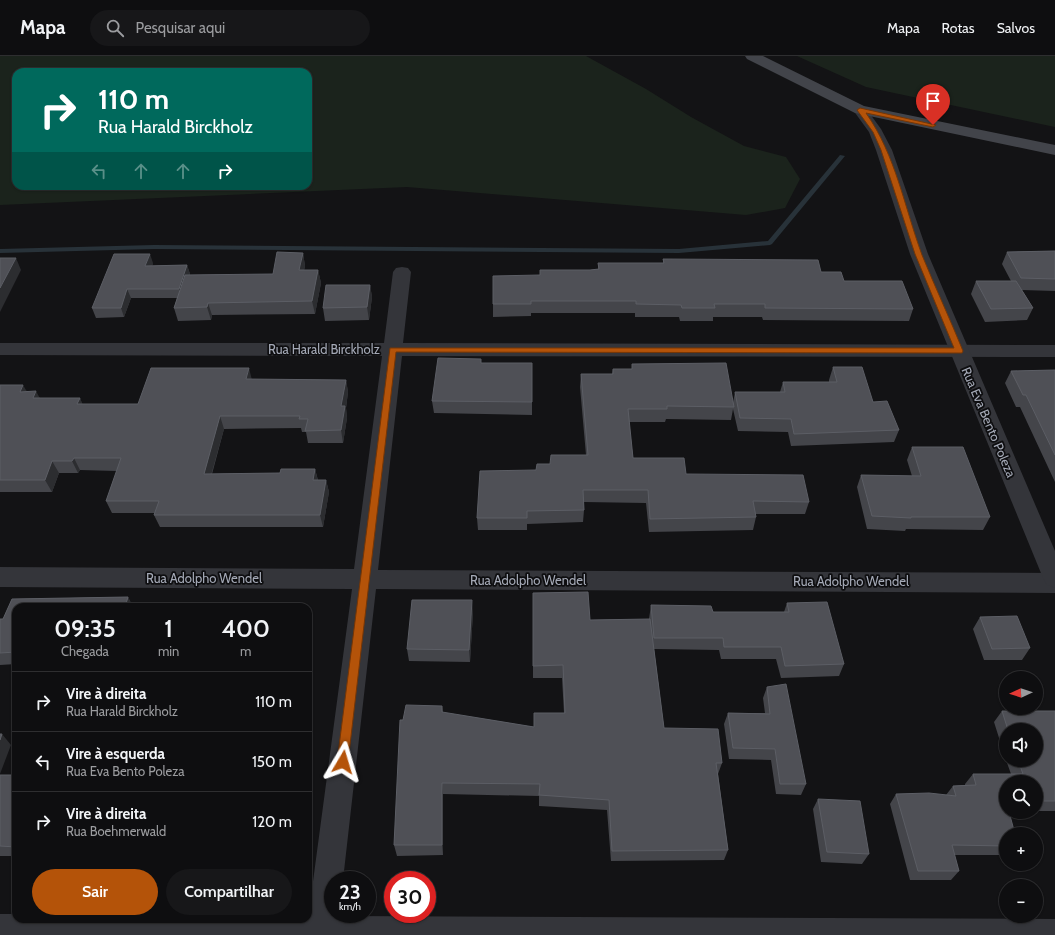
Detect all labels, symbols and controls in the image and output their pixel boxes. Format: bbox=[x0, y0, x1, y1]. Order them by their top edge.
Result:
search box bbox=[90, 10, 370, 46]
text: Mapa bbox=[20, 16, 66, 39]
icon: search bbox=[104, 17, 126, 39]
text: Pesquisar aqui bbox=[136, 19, 225, 37]
text: Mapa bbox=[887, 19, 920, 37]
text: Rotas bbox=[942, 19, 975, 37]
text: Salvos bbox=[997, 19, 1035, 37]
text: 110 m bbox=[98, 82, 169, 116]
icon: right bbox=[32, 84, 84, 136]
pin bbox=[916, 84, 950, 125]
icon: arrive bbox=[922, 90, 944, 112]
text: Rua Harald Birckholz bbox=[98, 116, 253, 138]
icon: left bbox=[88, 160, 110, 182]
icon: ahead bbox=[130, 160, 152, 182]
icon: ahead bbox=[172, 160, 194, 182]
icon: right bbox=[214, 160, 236, 182]
street label: Rua Harald Birckholz bbox=[268, 341, 380, 357]
street label: Rua Eva Bento Poleza bbox=[958, 364, 1020, 480]
street label: Rua Adolpho Wendel bbox=[146, 570, 262, 586]
street label: Rua Adolpho Wendel bbox=[470, 572, 586, 588]
street label: Rua Adolpho Wendel bbox=[793, 573, 909, 589]
text: 09:35 bbox=[54, 614, 116, 643]
text: 1 bbox=[164, 614, 173, 643]
text: 400 bbox=[222, 614, 270, 643]
text: Chegada bbox=[61, 643, 109, 659]
text: min bbox=[158, 643, 179, 659]
text: m bbox=[240, 643, 251, 659]
north arrow bbox=[999, 671, 1043, 715]
map controls bbox=[999, 671, 1043, 923]
text: Vire à direita bbox=[66, 685, 147, 703]
icon: right bbox=[32, 691, 54, 713]
text: 110 m bbox=[255, 693, 292, 711]
text: Rua Harald Birckholz bbox=[66, 703, 178, 719]
button: sound bbox=[999, 723, 1043, 767]
position arrow bbox=[322, 741, 364, 783]
text: Vire à esquerda bbox=[66, 745, 165, 763]
icon: left bbox=[32, 751, 54, 773]
text: 150 m bbox=[252, 753, 292, 771]
text: Rua Eva Bento Poleza bbox=[66, 763, 185, 779]
button: search bbox=[999, 775, 1043, 819]
text: Vire à direita bbox=[66, 805, 147, 823]
icon: right bbox=[32, 811, 54, 833]
text: 120 m bbox=[252, 813, 292, 831]
text: Rua Boehmerwald bbox=[66, 823, 166, 839]
button: + bbox=[999, 827, 1043, 871]
button: Sair bbox=[32, 869, 158, 915]
button: Compartilhar bbox=[166, 869, 292, 915]
speed limit sign: 30 bbox=[384, 871, 436, 923]
button: − bbox=[999, 879, 1043, 923]
text: 23 bbox=[339, 880, 361, 904]
text: km/h bbox=[339, 900, 361, 913]

